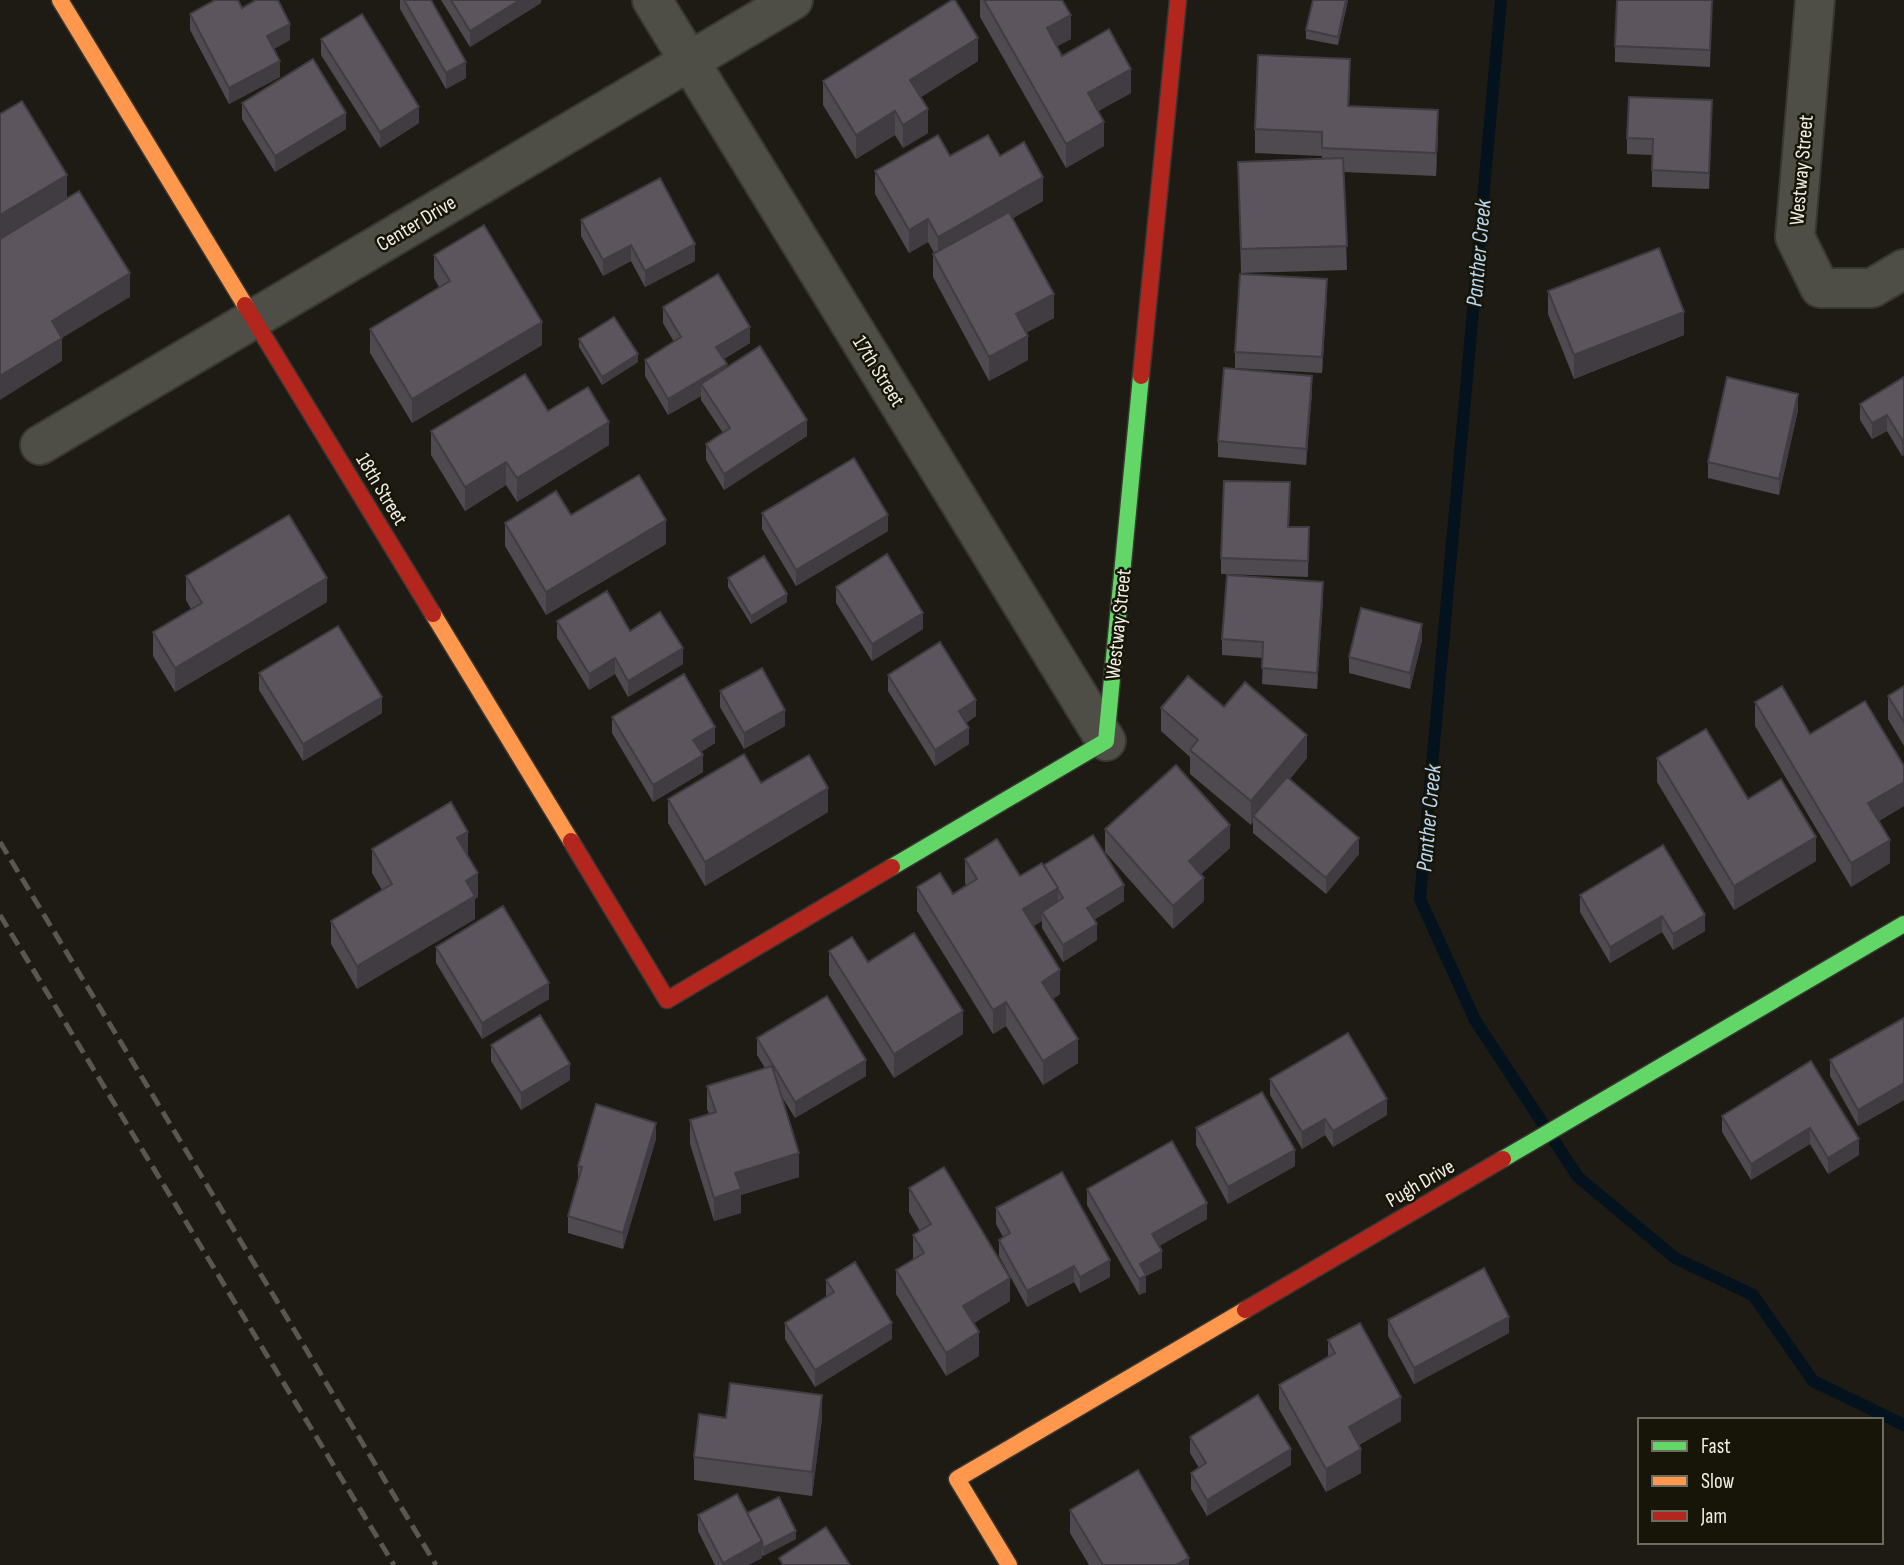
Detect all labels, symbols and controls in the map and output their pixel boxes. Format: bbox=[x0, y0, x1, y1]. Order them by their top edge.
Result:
street label: Westway Street bbox=[1784, 114, 1819, 226]
street label: Center Drive bbox=[372, 190, 461, 257]
water label: Panther Creek bbox=[1460, 197, 1498, 308]
street label: 17th Street bbox=[847, 331, 910, 411]
street label: 18th Street bbox=[350, 449, 413, 530]
street label: Westway Street bbox=[1100, 568, 1137, 681]
water label: Panther Creek bbox=[1410, 762, 1448, 873]
street label: Pugh Drive bbox=[1382, 1154, 1459, 1213]
legend bbox=[1638, 1418, 1883, 1544]
text: Fast bbox=[1701, 1434, 1731, 1459]
text: Slow bbox=[1701, 1469, 1735, 1494]
text: Jam bbox=[1700, 1504, 1727, 1529]

